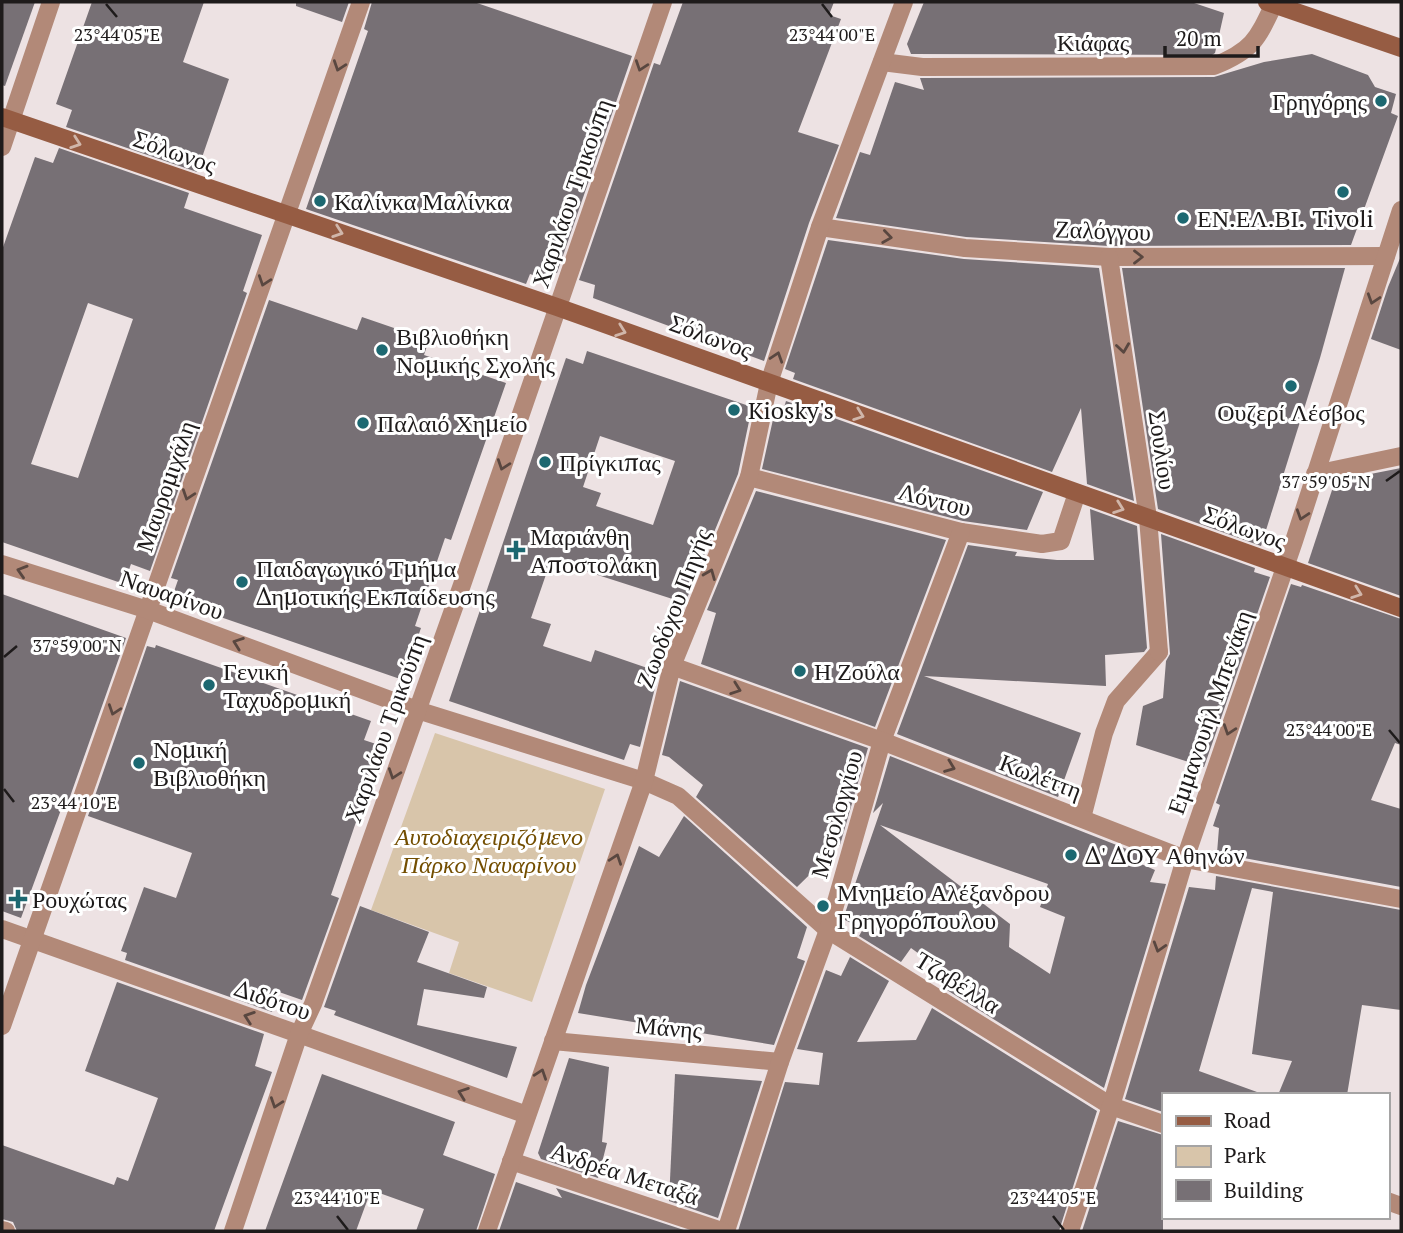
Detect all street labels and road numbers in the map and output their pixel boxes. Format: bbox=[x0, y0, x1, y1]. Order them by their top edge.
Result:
street label: Κιάφας bbox=[1057, 26, 1130, 58]
street label: Χαριλάου Τρικούπη bbox=[524, 94, 618, 292]
street label: Σόλωνος bbox=[129, 122, 221, 180]
street label: Ζαλόγγου bbox=[1054, 212, 1152, 248]
street label: Σόλωνος bbox=[665, 306, 757, 366]
street label: Σουλίου bbox=[1142, 408, 1184, 492]
street label: Μαυρομιχάλη bbox=[128, 416, 202, 556]
street label: Λόντου bbox=[895, 475, 975, 523]
street label: Σόλωνος bbox=[1199, 497, 1291, 557]
street label: Ζωοδόχου Πηγής bbox=[628, 523, 718, 692]
street label: Ναυαρίνου bbox=[116, 561, 228, 627]
street label: Εμμανουήλ Μπενάκη bbox=[1159, 606, 1259, 818]
street label: Χαριλάου Τρικούπη bbox=[336, 629, 434, 827]
street label: Μεσολογγίου bbox=[802, 746, 870, 882]
street label: Κωλέττη bbox=[995, 746, 1087, 806]
street label: Τζαβέλλα bbox=[909, 943, 1007, 1021]
street label: Διδότου bbox=[231, 971, 315, 1027]
street label: Μάνης bbox=[634, 1008, 704, 1046]
street label: Ανδρέα Μεταξά bbox=[547, 1134, 704, 1212]

